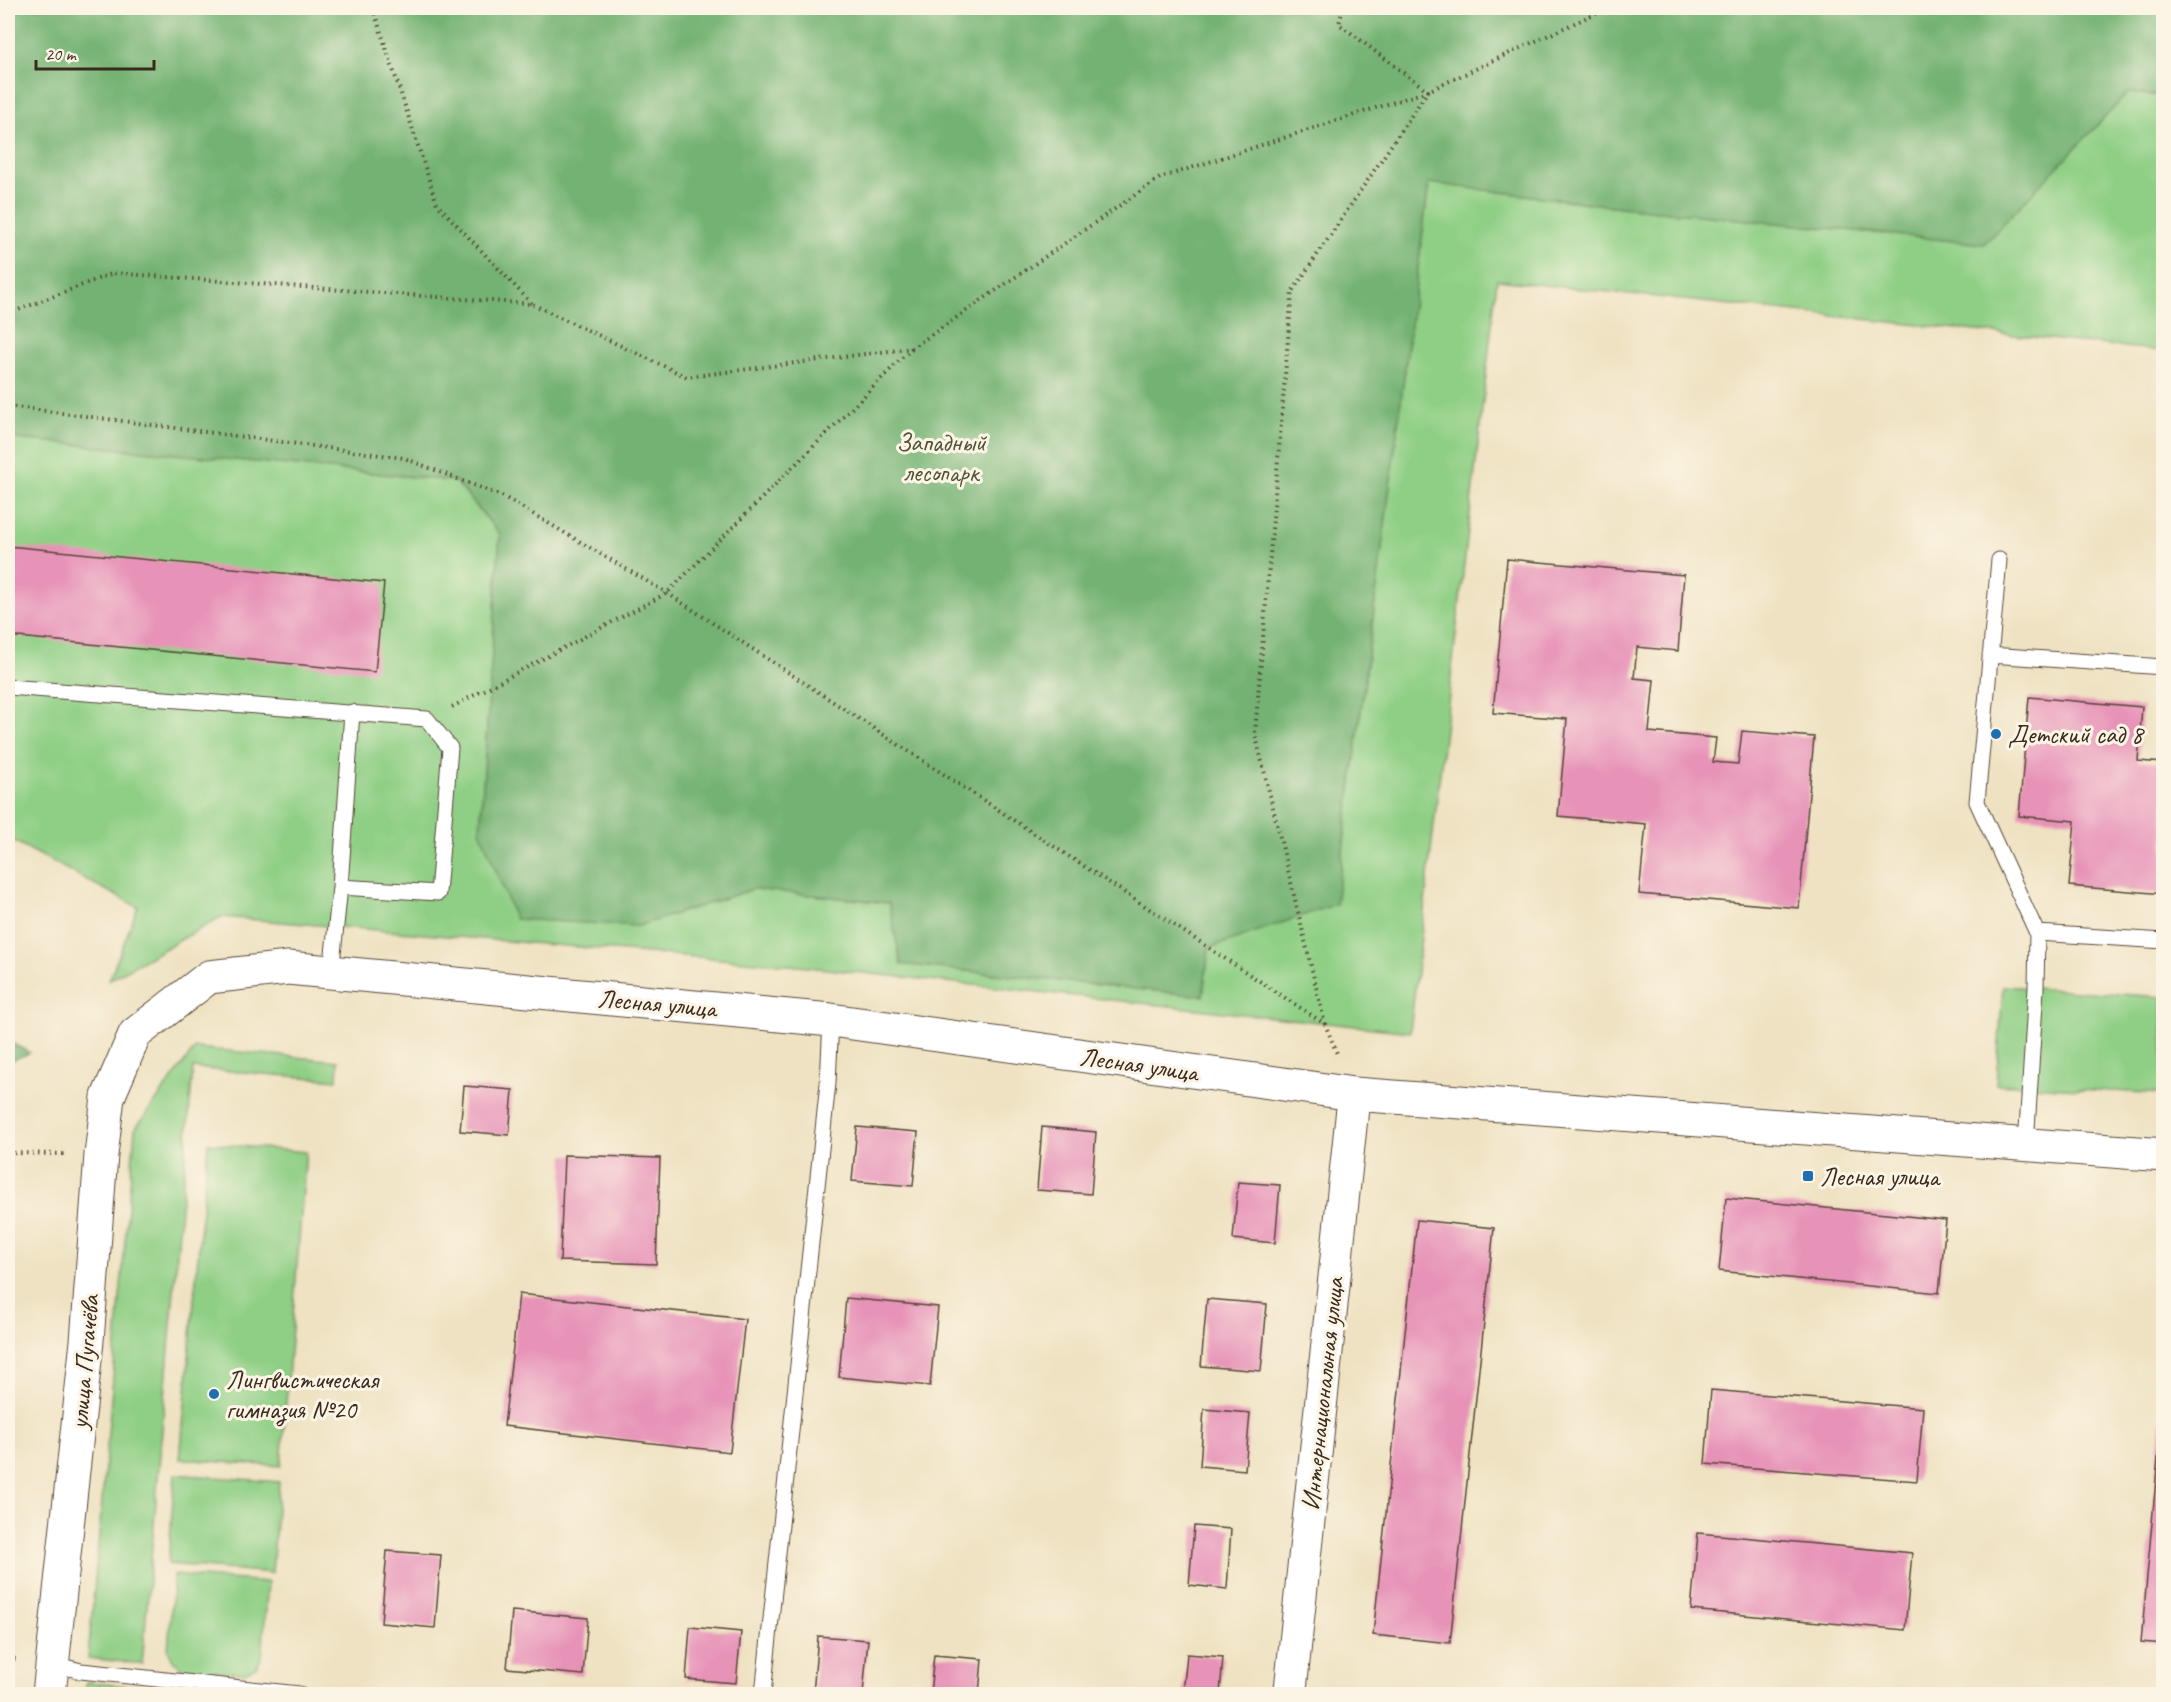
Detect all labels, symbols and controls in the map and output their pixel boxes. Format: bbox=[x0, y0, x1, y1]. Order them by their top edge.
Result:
scale bar bbox=[36, 33, 154, 71]
text: 20 m bbox=[45, 43, 78, 65]
park label: Западный лесопарк bbox=[896, 426, 988, 489]
place label: Детский сад 8 bbox=[2008, 718, 2145, 751]
marker: Детский сад 8 bbox=[1989, 727, 2003, 741]
street label: Лесная улица bbox=[596, 982, 720, 1025]
street label: Лесная улица bbox=[1078, 1040, 1202, 1089]
place label: Лесная улица bbox=[1820, 1160, 1941, 1193]
marker: Лесная улица bbox=[1801, 1169, 1815, 1183]
street label: Интернациональная улица bbox=[1294, 1274, 1351, 1512]
street label: улица Пугачёва bbox=[62, 1292, 107, 1432]
place label: Лингвистическая гимназия №20 bbox=[226, 1363, 380, 1427]
marker: Лингвистическая гимназия №20 bbox=[207, 1387, 221, 1401]

